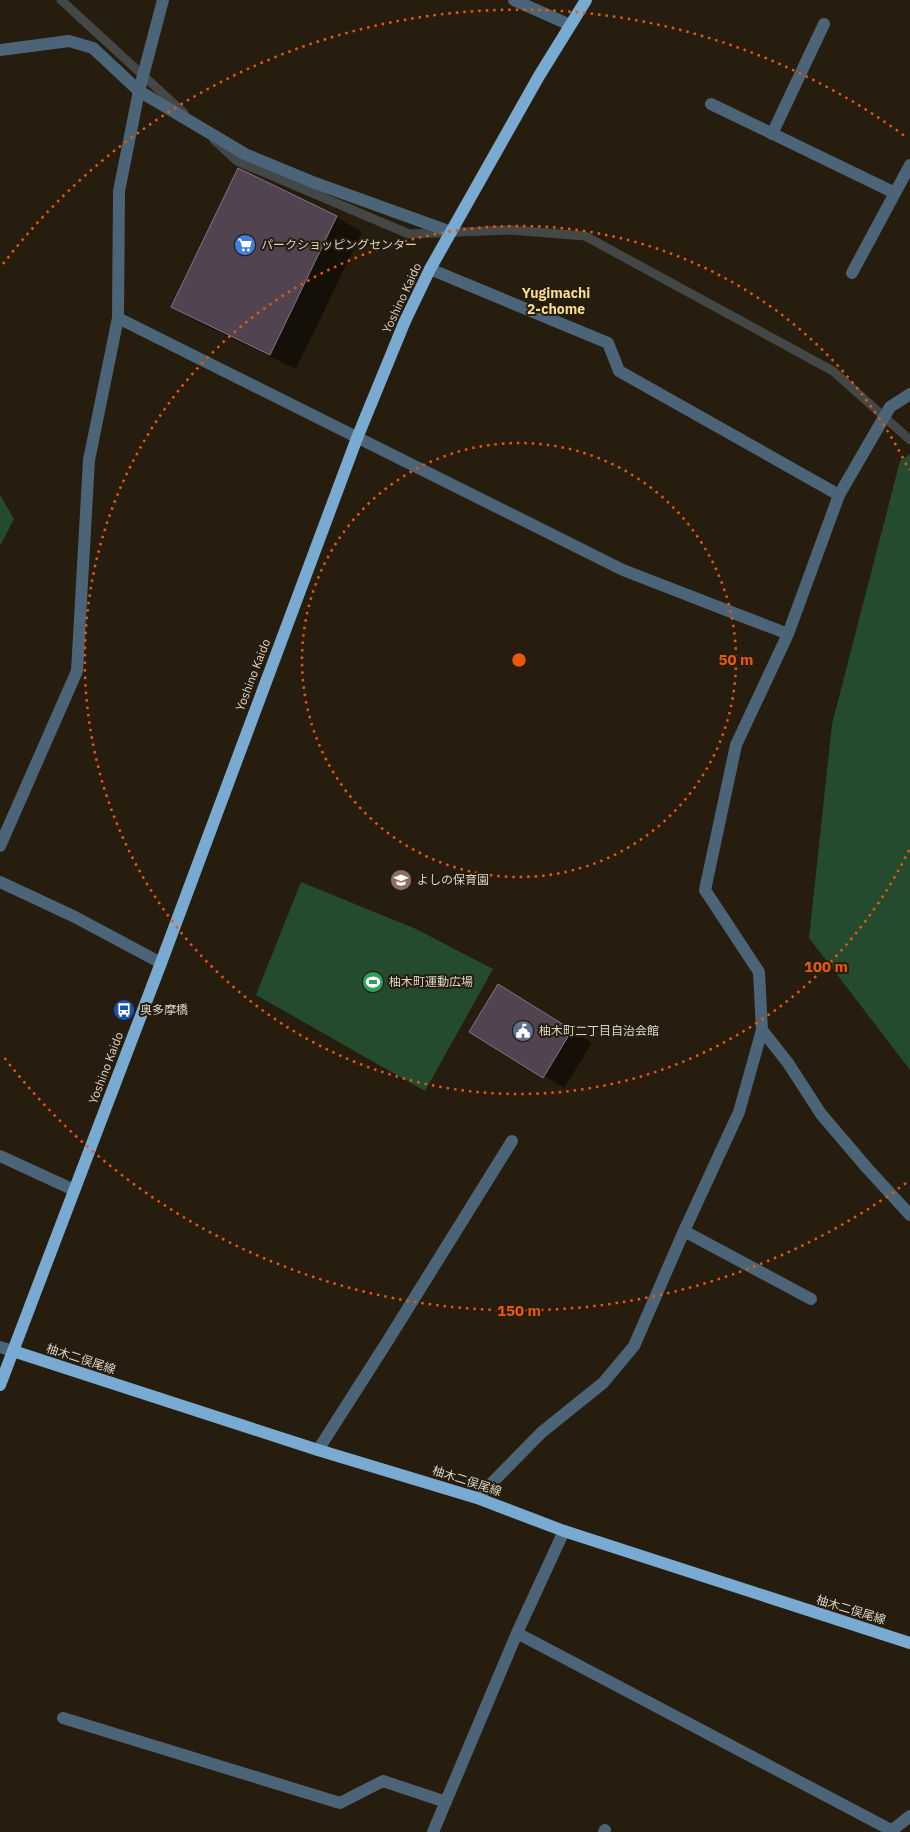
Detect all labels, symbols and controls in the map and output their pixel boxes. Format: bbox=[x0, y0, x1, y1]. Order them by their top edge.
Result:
supermarket icon: パークショッピングセンター bbox=[233, 233, 257, 257]
place label: パークショッピングセンター bbox=[261, 237, 417, 252]
street label: Yoshino Kaido bbox=[379, 260, 424, 335]
district label: Yugimachi 2-chome bbox=[522, 284, 590, 318]
street label: Yoshino Kaido bbox=[232, 636, 273, 713]
text: 50 m bbox=[719, 650, 753, 669]
centre of rings bbox=[510, 651, 528, 669]
school or university icon: よしの保育園 bbox=[389, 868, 413, 892]
place label: よしの保育園 bbox=[417, 872, 489, 887]
text: 100 m bbox=[804, 957, 848, 976]
sports icon: 柚木町運動広場 bbox=[361, 970, 385, 994]
place label: 柚木町運動広場 bbox=[389, 974, 473, 989]
bus stop icon: 奥多摩橋 bbox=[112, 998, 136, 1022]
place label: 奥多摩橋 bbox=[140, 1002, 188, 1017]
public building icon: 柚木町二丁目自治会館 bbox=[511, 1019, 535, 1043]
place label: 柚木町二丁目自治会館 bbox=[539, 1023, 659, 1038]
street label: Yoshino Kaido bbox=[85, 1029, 126, 1106]
text: 150 m bbox=[497, 1301, 541, 1320]
street label: 柚木二俣尾線 bbox=[45, 1340, 118, 1377]
street label: 柚木二俣尾線 bbox=[431, 1462, 504, 1499]
street label: 柚木二俣尾線 bbox=[815, 1592, 888, 1627]

